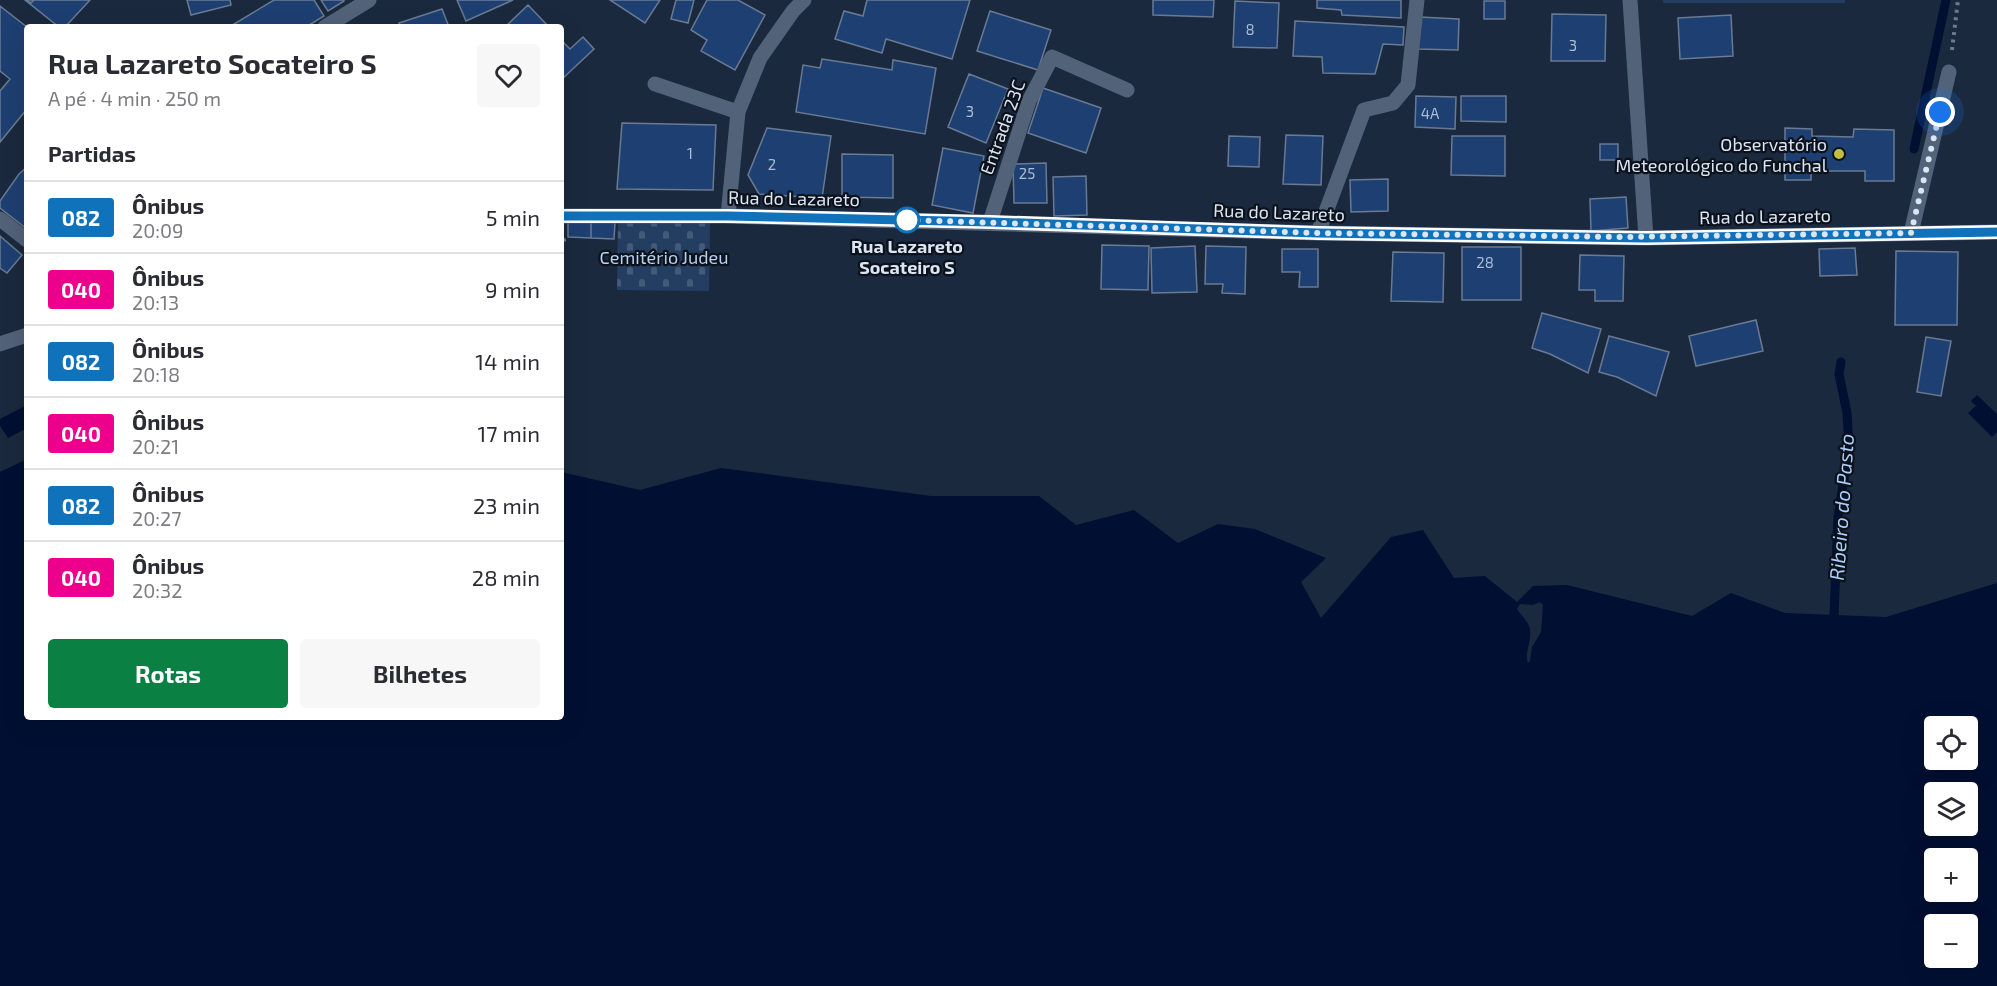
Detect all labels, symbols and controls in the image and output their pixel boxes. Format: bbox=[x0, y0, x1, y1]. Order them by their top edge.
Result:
house number: 8 bbox=[1245, 20, 1255, 38]
house number: 3 bbox=[1569, 36, 1577, 54]
button: heart bbox=[477, 44, 540, 107]
text: Rua Lazareto Socateiro S bbox=[48, 46, 377, 80]
street label: Entrada 23C bbox=[975, 77, 1029, 177]
text: A pé · 4 min · 250 m bbox=[48, 86, 221, 110]
your location bbox=[1925, 97, 1955, 127]
house number: 3 bbox=[966, 102, 974, 120]
house number: 4A bbox=[1421, 104, 1440, 122]
place label: Observatório Meteorológico do Funchal bbox=[1615, 133, 1828, 176]
text: Partidas bbox=[48, 140, 136, 166]
house number: 1 bbox=[687, 144, 693, 162]
marker: Observatório Meteorológico do Funchal bbox=[1832, 147, 1846, 161]
house number: 2 bbox=[768, 155, 776, 173]
house number: 25 bbox=[1019, 164, 1035, 182]
street label: Rua do Lazareto bbox=[728, 186, 860, 210]
text: Ônibus bbox=[132, 192, 204, 218]
street label: Rua do Lazareto bbox=[1213, 199, 1345, 225]
text: 5 min bbox=[486, 204, 540, 230]
street label: Rua do Lazareto bbox=[1699, 204, 1831, 228]
text: 082 bbox=[62, 205, 100, 230]
marker: Rua Lazareto Socateiro S bbox=[894, 207, 920, 233]
text: 20:09 bbox=[132, 218, 184, 242]
place label: Rua Lazareto Socateiro S bbox=[851, 235, 963, 278]
park label: Cemitério Judeu bbox=[600, 246, 728, 268]
house number: 28 bbox=[1476, 253, 1494, 271]
text: Ônibus bbox=[132, 264, 204, 290]
text: 9 min bbox=[485, 276, 540, 302]
text: 040 bbox=[61, 277, 101, 302]
text: 20:13 bbox=[132, 290, 179, 314]
text: Ônibus bbox=[132, 336, 204, 362]
text: 14 min bbox=[475, 348, 540, 374]
text: 082 bbox=[62, 349, 100, 374]
text: 20:18 bbox=[132, 362, 180, 386]
text: Ônibus bbox=[132, 408, 204, 434]
text: 17 min bbox=[478, 420, 540, 446]
text: 040 bbox=[61, 421, 101, 446]
water label: Ribeiro do Pasto bbox=[1824, 433, 1858, 581]
text: 20:21 bbox=[132, 434, 179, 458]
text: Ônibus bbox=[132, 480, 204, 506]
text: 23 min bbox=[473, 492, 540, 518]
text: 082 bbox=[62, 493, 100, 518]
text: 20:27 bbox=[132, 506, 182, 530]
text: Ônibus bbox=[132, 552, 204, 578]
text: 28 min bbox=[472, 564, 540, 590]
text: 040 bbox=[61, 565, 101, 590]
text: 20:32 bbox=[132, 578, 182, 602]
button: Rotas bbox=[48, 639, 288, 708]
button: Bilhetes bbox=[300, 639, 540, 708]
map controls bbox=[1924, 716, 1978, 968]
button: locate bbox=[1924, 716, 1978, 770]
button: layers bbox=[1924, 782, 1978, 836]
button: + bbox=[1924, 848, 1978, 902]
button: − bbox=[1924, 914, 1978, 968]

